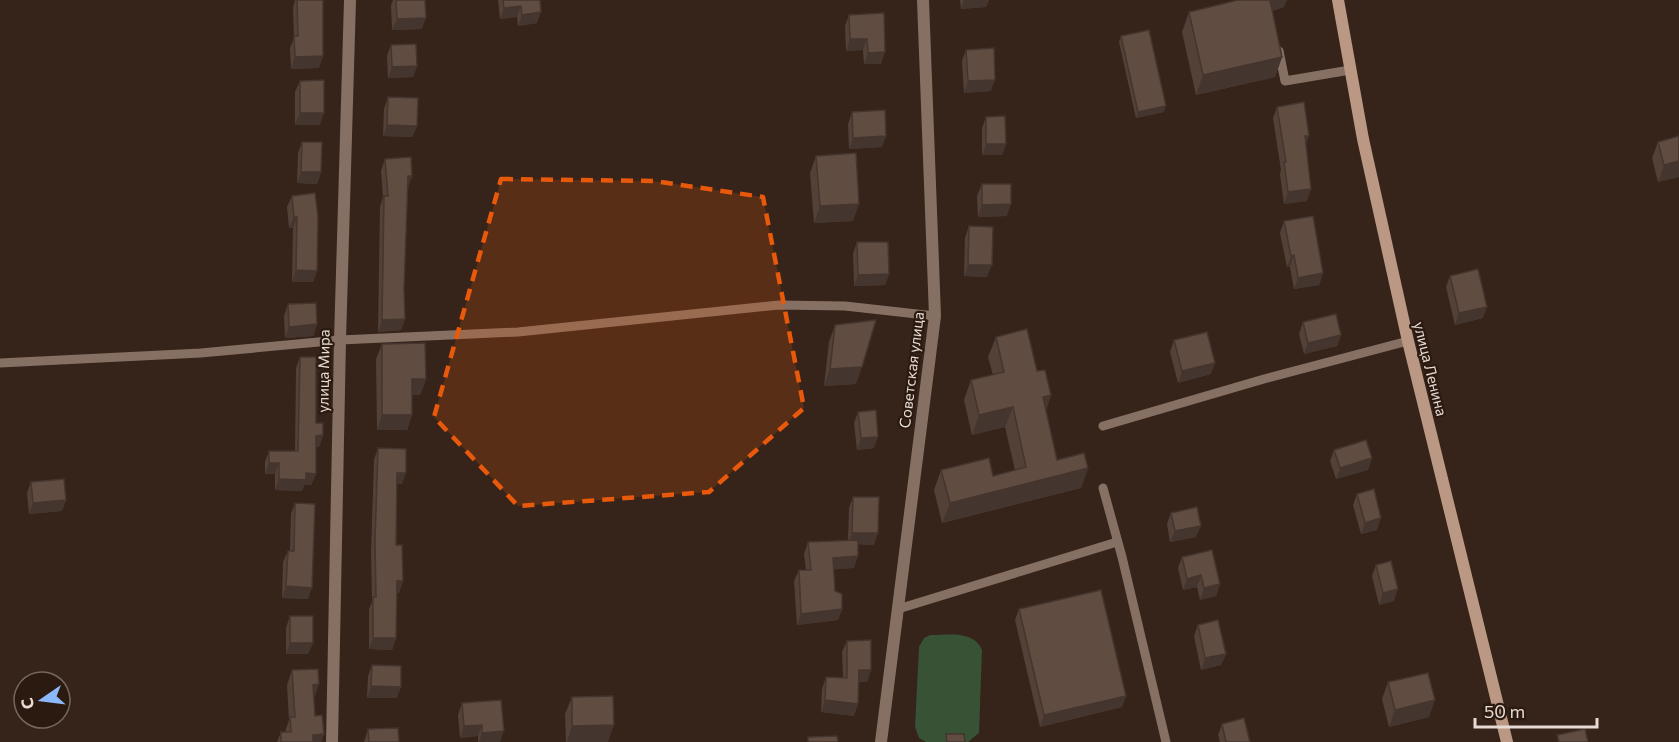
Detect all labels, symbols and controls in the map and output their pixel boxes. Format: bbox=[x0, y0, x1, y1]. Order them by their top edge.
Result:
street label: Советская улица bbox=[895, 311, 927, 429]
street label: улица Ленина bbox=[1411, 320, 1451, 418]
street label: улица Мира bbox=[313, 329, 333, 413]
north arrow bbox=[12, 670, 72, 730]
scale bar bbox=[1475, 691, 1596, 729]
text: С bbox=[16, 696, 38, 711]
text: 50 m bbox=[1484, 700, 1525, 722]

